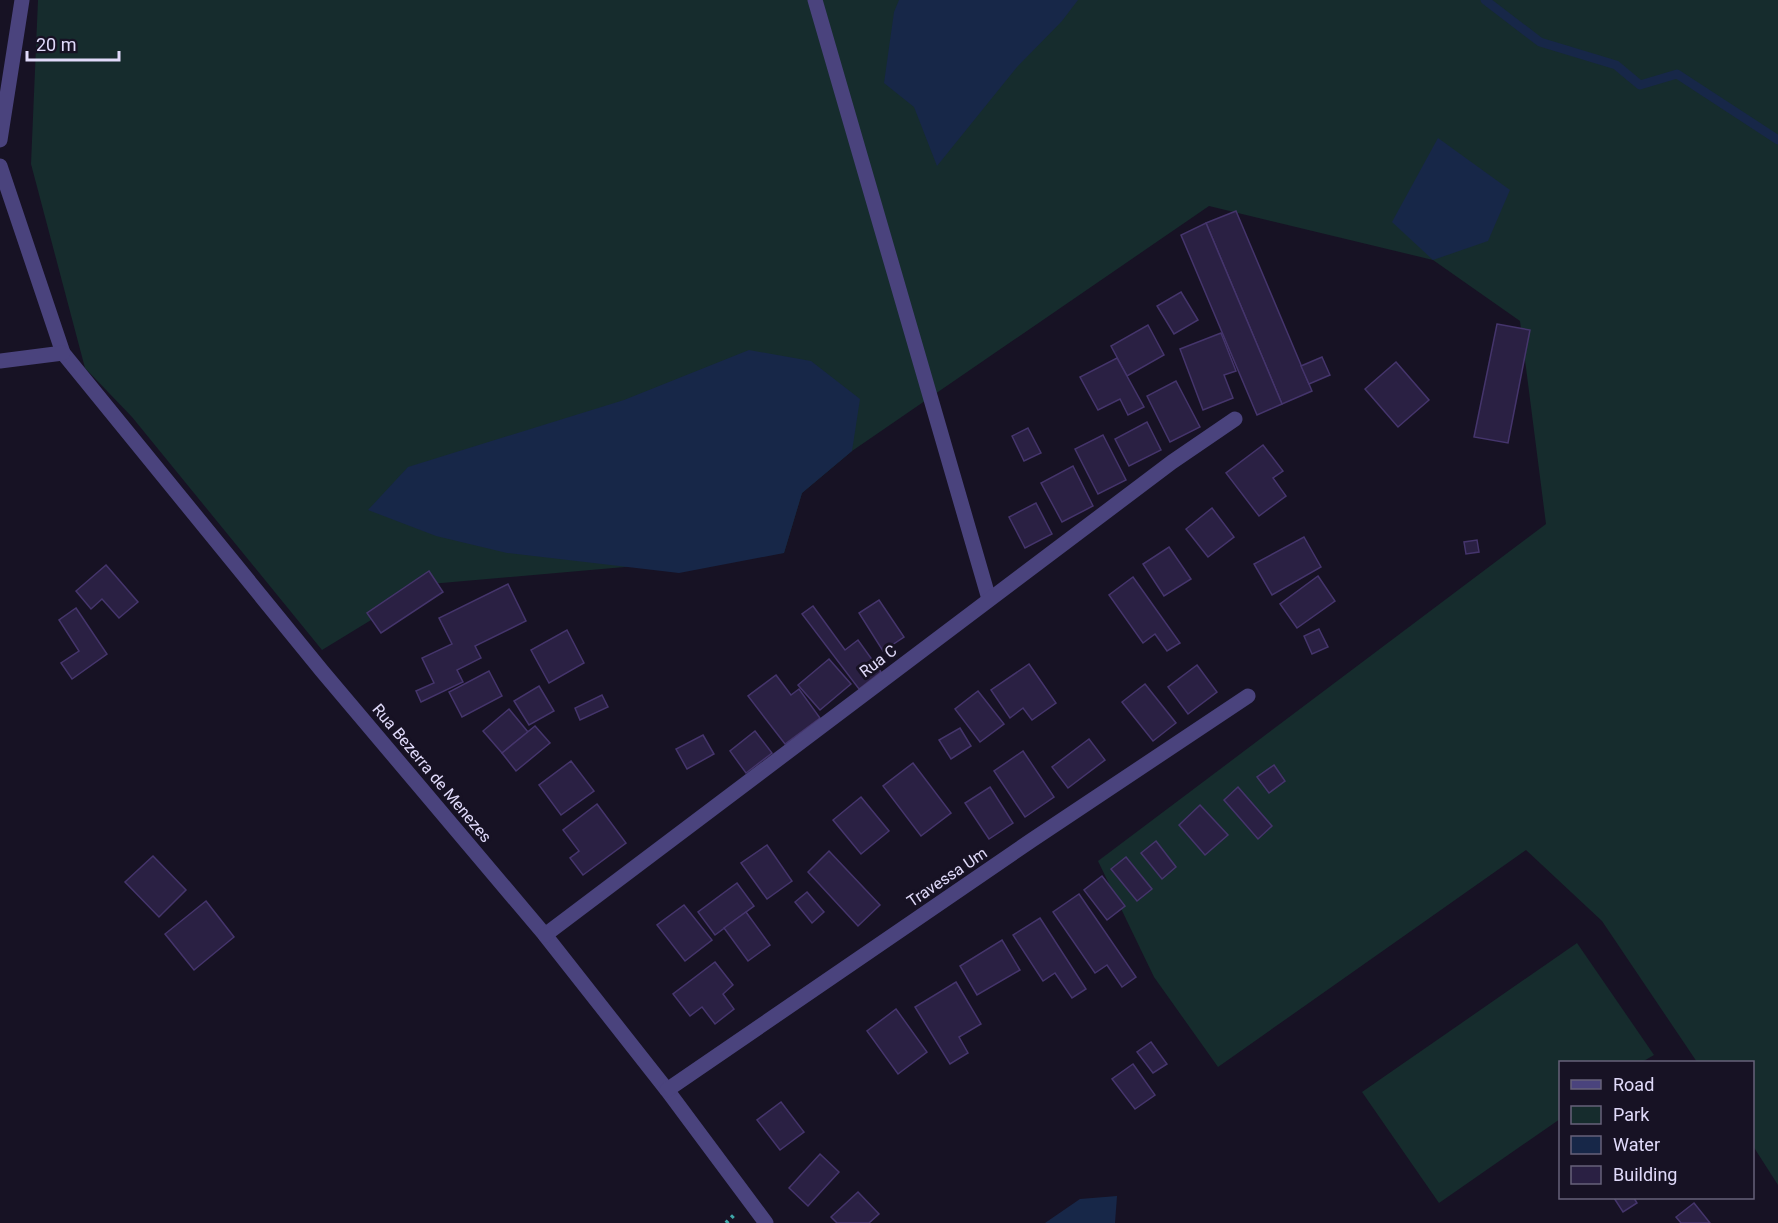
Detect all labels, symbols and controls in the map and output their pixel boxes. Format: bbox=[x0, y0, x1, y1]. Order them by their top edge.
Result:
scale bar bbox=[27, 24, 118, 62]
text: 20 m bbox=[36, 34, 76, 55]
street label: Rua C bbox=[856, 641, 900, 681]
street label: Rua Bezerra de Menezes bbox=[368, 700, 496, 846]
street label: Travessa Um bbox=[903, 843, 991, 911]
legend bbox=[1559, 1061, 1754, 1199]
text: Road bbox=[1613, 1074, 1654, 1095]
text: Park bbox=[1613, 1104, 1650, 1125]
text: Water bbox=[1613, 1134, 1660, 1155]
text: Building bbox=[1613, 1164, 1677, 1185]

